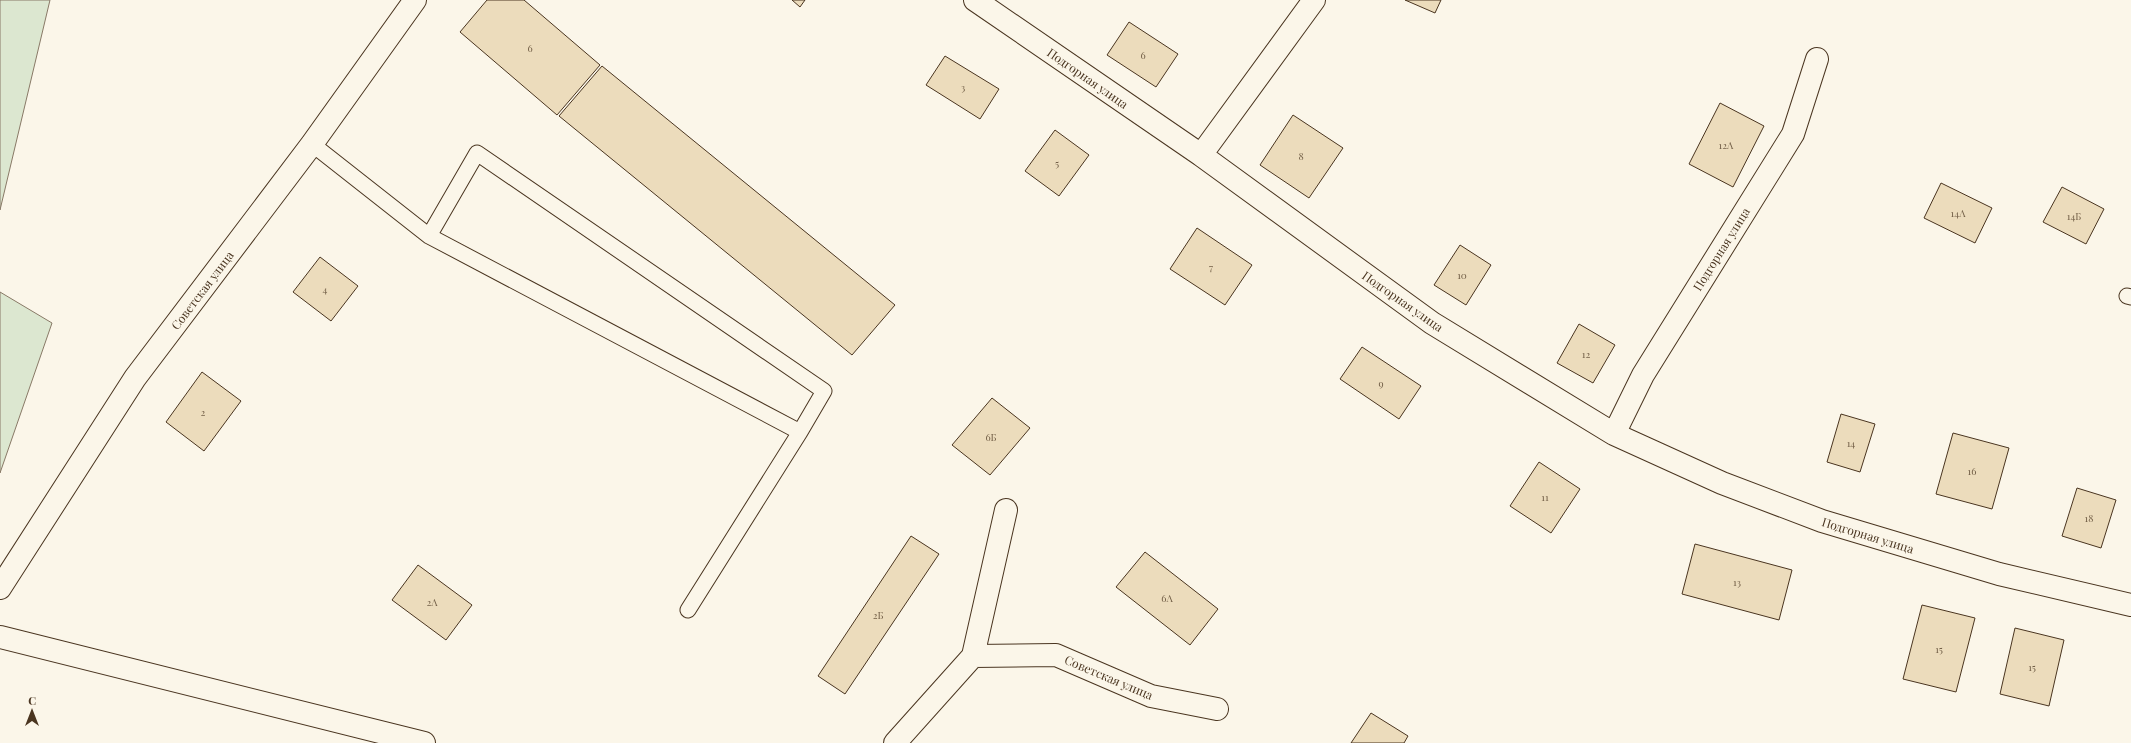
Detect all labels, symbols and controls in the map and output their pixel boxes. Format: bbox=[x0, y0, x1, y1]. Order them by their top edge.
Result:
house number: 6 bbox=[527, 41, 533, 55]
street label: Подгорная улица bbox=[1044, 44, 1132, 112]
house number: 6 bbox=[1140, 48, 1146, 62]
house number: 3 bbox=[961, 80, 966, 94]
house number: 12А bbox=[1719, 138, 1734, 152]
house number: 8 bbox=[1298, 149, 1304, 163]
house number: 5 bbox=[1055, 156, 1059, 170]
street label: Подгорная улица bbox=[1689, 204, 1753, 294]
house number: 14А bbox=[1951, 206, 1966, 220]
house number: 14Б bbox=[2067, 209, 2081, 223]
street label: Советская улица bbox=[167, 247, 237, 333]
house number: 7 bbox=[1209, 260, 1213, 274]
street label: Подгорная улица bbox=[1359, 267, 1447, 335]
house number: 10 bbox=[1457, 268, 1467, 282]
house number: 4 bbox=[323, 282, 328, 296]
house number: 12 bbox=[1582, 347, 1590, 361]
house number: 9 bbox=[1378, 376, 1384, 390]
house number: 2 bbox=[201, 405, 206, 419]
house number: 6Б bbox=[985, 430, 997, 444]
house number: 14 bbox=[1847, 436, 1855, 450]
house number: 16 bbox=[1968, 464, 1976, 478]
house number: 11 bbox=[1541, 490, 1549, 504]
house number: 18 bbox=[2085, 511, 2093, 525]
street label: Подгорная улица bbox=[1820, 513, 1916, 557]
house number: 13 bbox=[1733, 575, 1742, 589]
house number: 6А bbox=[1161, 591, 1173, 605]
house number: 2А bbox=[426, 595, 438, 609]
house number: 2Б bbox=[873, 608, 883, 622]
house number: 15 bbox=[1935, 642, 1943, 656]
street label: Советская улица bbox=[1062, 651, 1156, 703]
house number: 15 bbox=[2028, 660, 2036, 674]
north arrow bbox=[12, 691, 52, 731]
text: С bbox=[28, 693, 36, 708]

